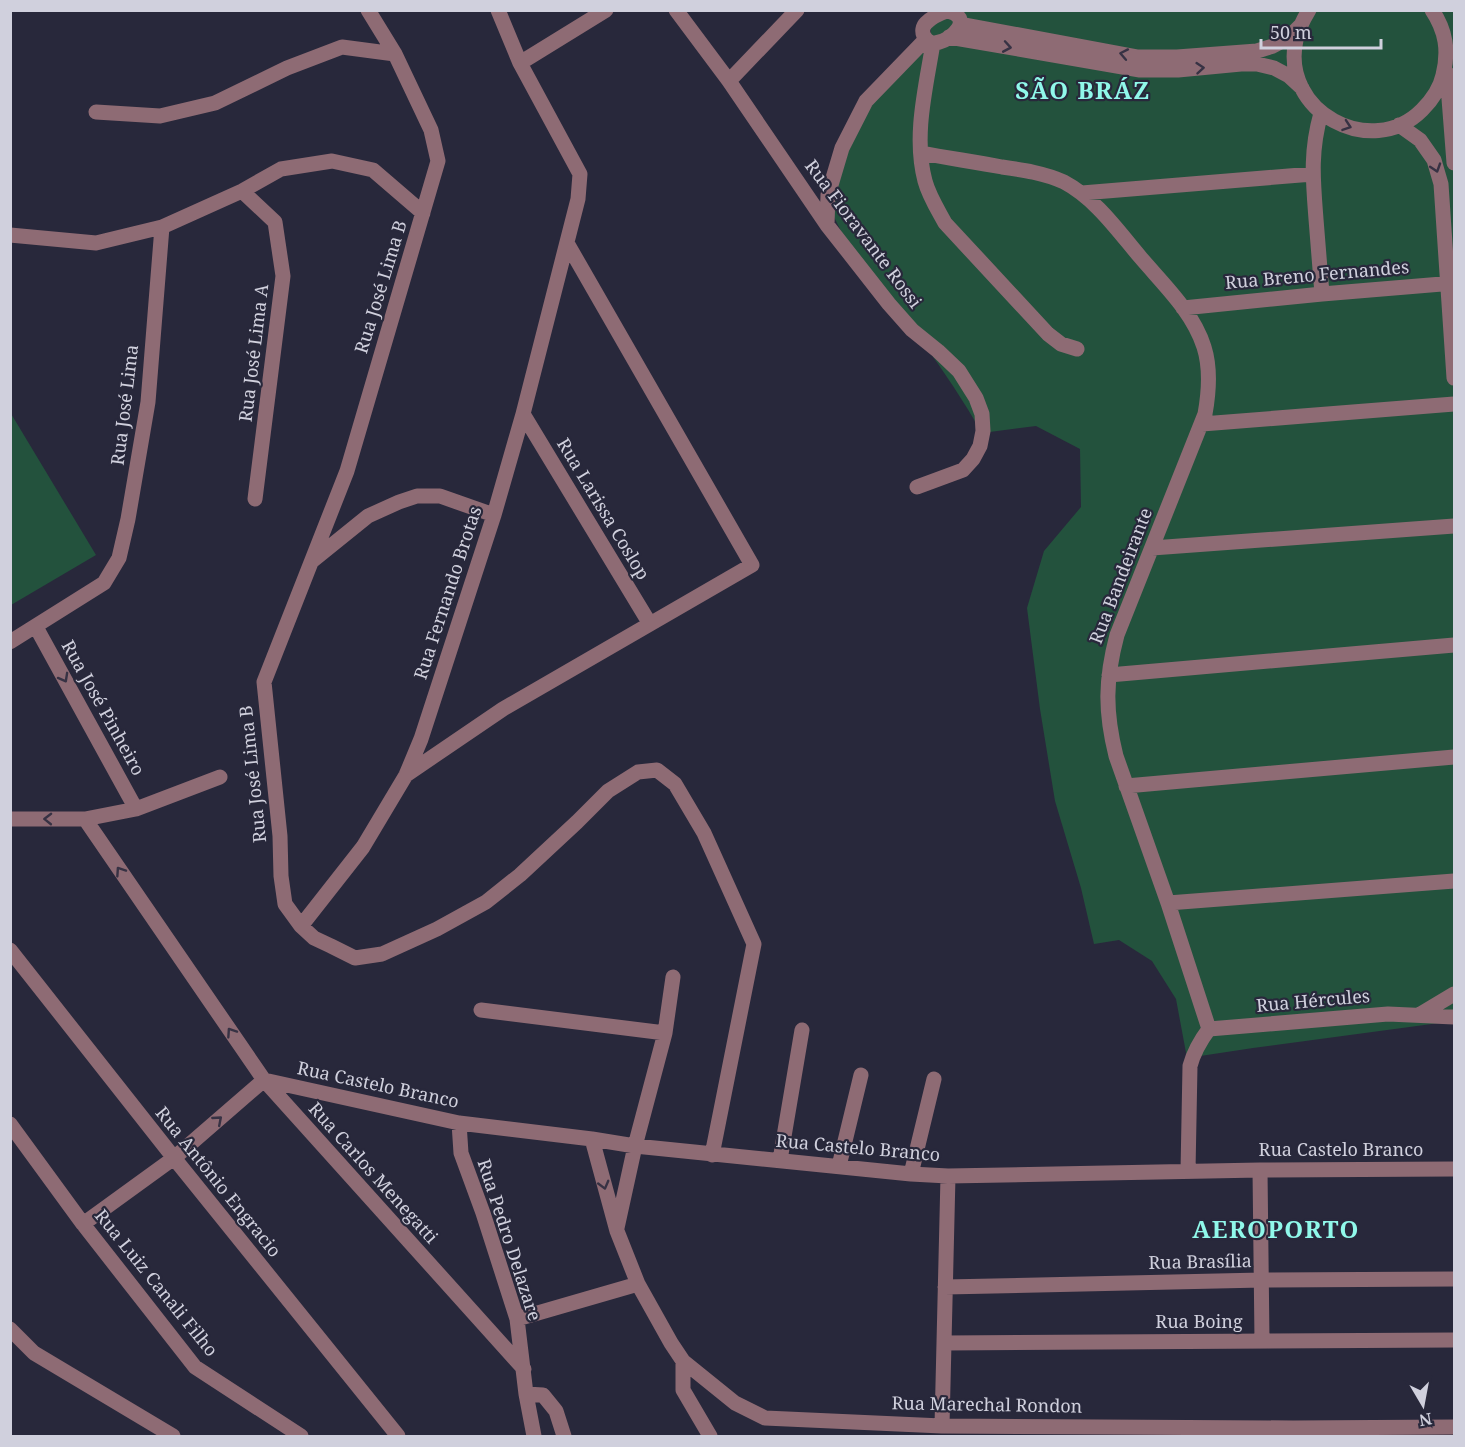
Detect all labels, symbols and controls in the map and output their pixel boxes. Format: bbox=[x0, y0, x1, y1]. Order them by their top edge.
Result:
scale bar bbox=[1261, 12, 1381, 50]
text: 50 m bbox=[1270, 20, 1312, 44]
one-way arrow bbox=[1002, 40, 1012, 53]
one-way arrow bbox=[1119, 48, 1129, 61]
one-way arrow bbox=[1195, 62, 1204, 75]
district label: SÃO BRÁZ bbox=[1015, 73, 1151, 106]
one-way arrow bbox=[1341, 119, 1352, 132]
street label: Rua Fioravante Rossi bbox=[800, 154, 928, 313]
one-way arrow bbox=[1429, 162, 1441, 173]
street label: Rua José Lima B bbox=[348, 217, 412, 356]
street label: Rua Breno Fernandes bbox=[1224, 254, 1410, 294]
street label: Rua José Lima A bbox=[233, 282, 273, 423]
street label: Rua José Lima bbox=[105, 343, 143, 467]
street label: Rua Larissa Coslop bbox=[552, 433, 656, 584]
street label: Rua Fernando Brotas bbox=[408, 503, 486, 682]
street label: Rua Bandeirante bbox=[1083, 504, 1157, 647]
street label: Rua José Pinheiro bbox=[57, 636, 151, 779]
one-way arrow bbox=[57, 672, 68, 682]
street label: Rua José Lima B bbox=[233, 704, 271, 844]
one-way arrow bbox=[43, 813, 52, 825]
one-way arrow bbox=[116, 867, 127, 878]
street label: Rua Hércules bbox=[1255, 983, 1371, 1017]
one-way arrow bbox=[227, 1028, 238, 1039]
street label: Rua Castelo Branco bbox=[295, 1055, 461, 1113]
street label: Rua Carlos Menegatti bbox=[304, 1096, 444, 1248]
street label: Rua Antônio Engracio bbox=[151, 1101, 287, 1262]
one-way arrow bbox=[211, 1116, 222, 1127]
street label: Rua Castelo Branco bbox=[775, 1128, 941, 1166]
street label: Rua Castelo Branco bbox=[1259, 1137, 1423, 1161]
street label: Rua Pedro Delazare bbox=[472, 1156, 547, 1324]
one-way arrow bbox=[597, 1180, 610, 1190]
street label: Rua Luiz Canali Filho bbox=[90, 1204, 224, 1361]
district label: AEROPORTO bbox=[1192, 1212, 1360, 1245]
street label: Rua Brasília bbox=[1148, 1248, 1252, 1274]
street label: Rua Boing bbox=[1155, 1309, 1243, 1333]
north arrow bbox=[1393, 1375, 1453, 1435]
street label: Rua Marechal Rondon bbox=[891, 1390, 1083, 1418]
text: N bbox=[1417, 1408, 1434, 1432]

